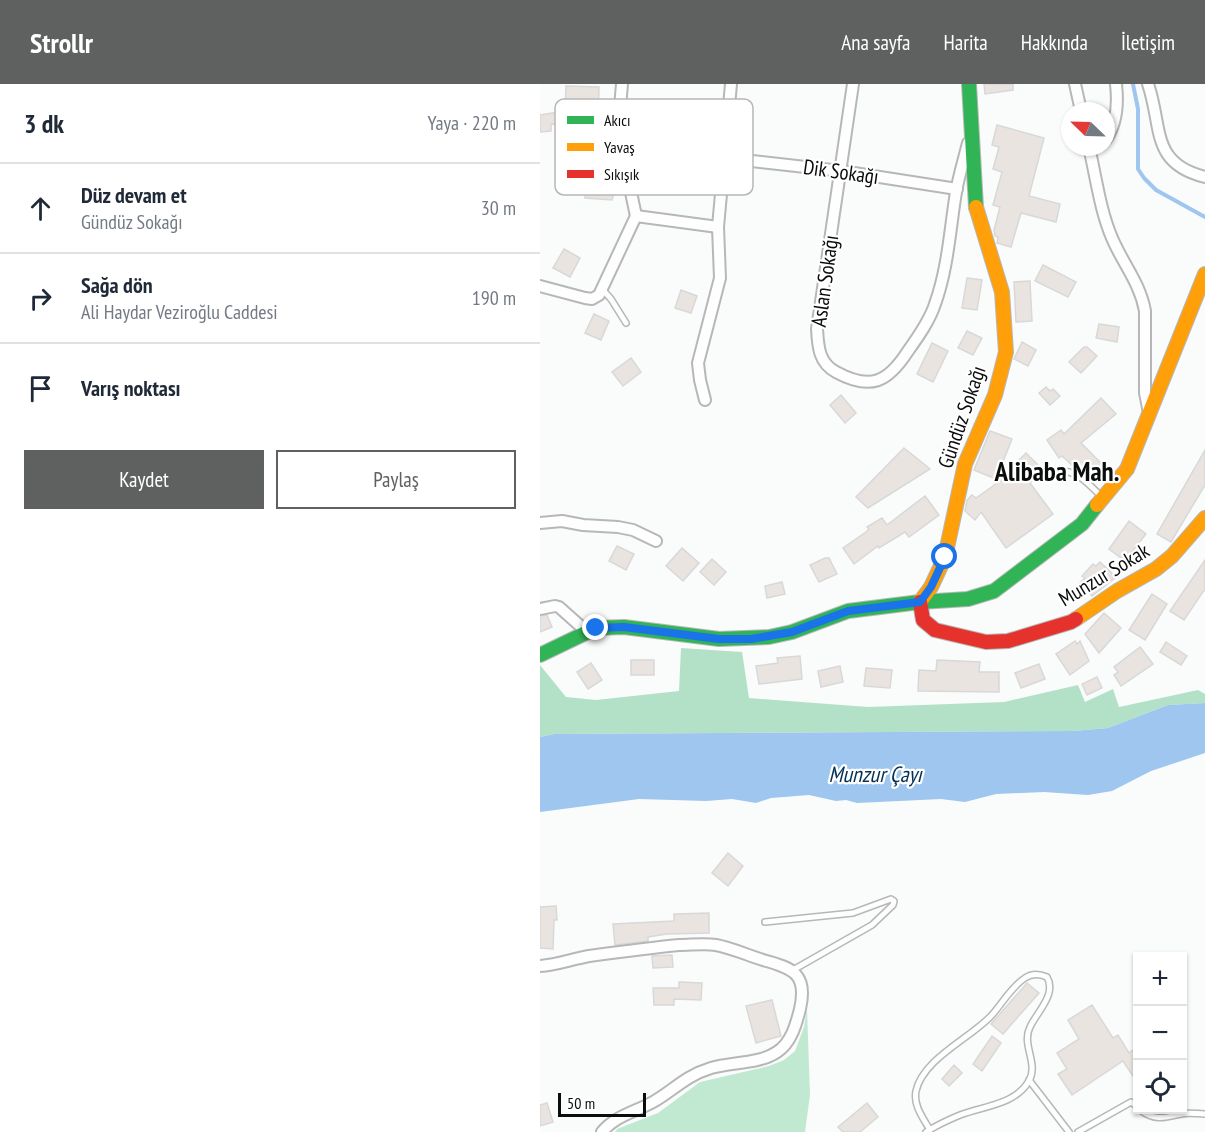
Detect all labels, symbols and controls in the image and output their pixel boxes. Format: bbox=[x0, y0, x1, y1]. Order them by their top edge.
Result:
text: Strollr bbox=[30, 24, 93, 61]
text: Ana sayfa bbox=[841, 29, 910, 56]
text: Harita bbox=[943, 29, 988, 56]
text: Hakkında bbox=[1021, 29, 1088, 56]
text: İletişim bbox=[1121, 29, 1175, 56]
legend bbox=[555, 99, 753, 195]
north arrow bbox=[1061, 102, 1115, 156]
text: 3 dk bbox=[24, 107, 64, 140]
text: Yaya · 220 m bbox=[428, 110, 516, 136]
text: Akıcı bbox=[604, 110, 630, 130]
text: Yavaş bbox=[604, 137, 635, 157]
street label: Dik Sokağı bbox=[802, 153, 881, 190]
text: Sıkışık bbox=[604, 164, 640, 184]
text: Düz devam et bbox=[81, 181, 187, 209]
icon: ahead bbox=[24, 192, 57, 225]
text: 30 m bbox=[481, 195, 516, 221]
text: Gündüz Sokağı bbox=[81, 209, 183, 235]
street label: Aslan Sokağı bbox=[805, 233, 844, 328]
text: Sağa dön bbox=[81, 271, 153, 299]
icon: right bbox=[24, 282, 57, 315]
text: 190 m bbox=[472, 285, 516, 311]
text: Ali Haydar Veziroğlu Caddesi bbox=[81, 299, 278, 325]
street label: Gündüz Sokağı bbox=[931, 362, 992, 472]
icon: arrive bbox=[24, 372, 57, 405]
text: Varış noktası bbox=[81, 374, 181, 402]
button: Kaydet bbox=[24, 450, 264, 509]
button: Paylaş bbox=[276, 450, 516, 509]
district label: Alibaba Mah. bbox=[994, 454, 1119, 488]
street label: Munzur Sokak bbox=[1053, 537, 1154, 612]
route start bbox=[931, 543, 957, 569]
route end bbox=[582, 614, 608, 640]
water label: Munzur Çayı bbox=[828, 760, 923, 788]
map controls bbox=[1133, 952, 1187, 1114]
button: + bbox=[1133, 952, 1187, 1006]
button: − bbox=[1133, 1006, 1187, 1060]
button: locate bbox=[1133, 1060, 1187, 1114]
scale bar bbox=[558, 1090, 646, 1118]
text: 50 m bbox=[567, 1093, 595, 1113]

